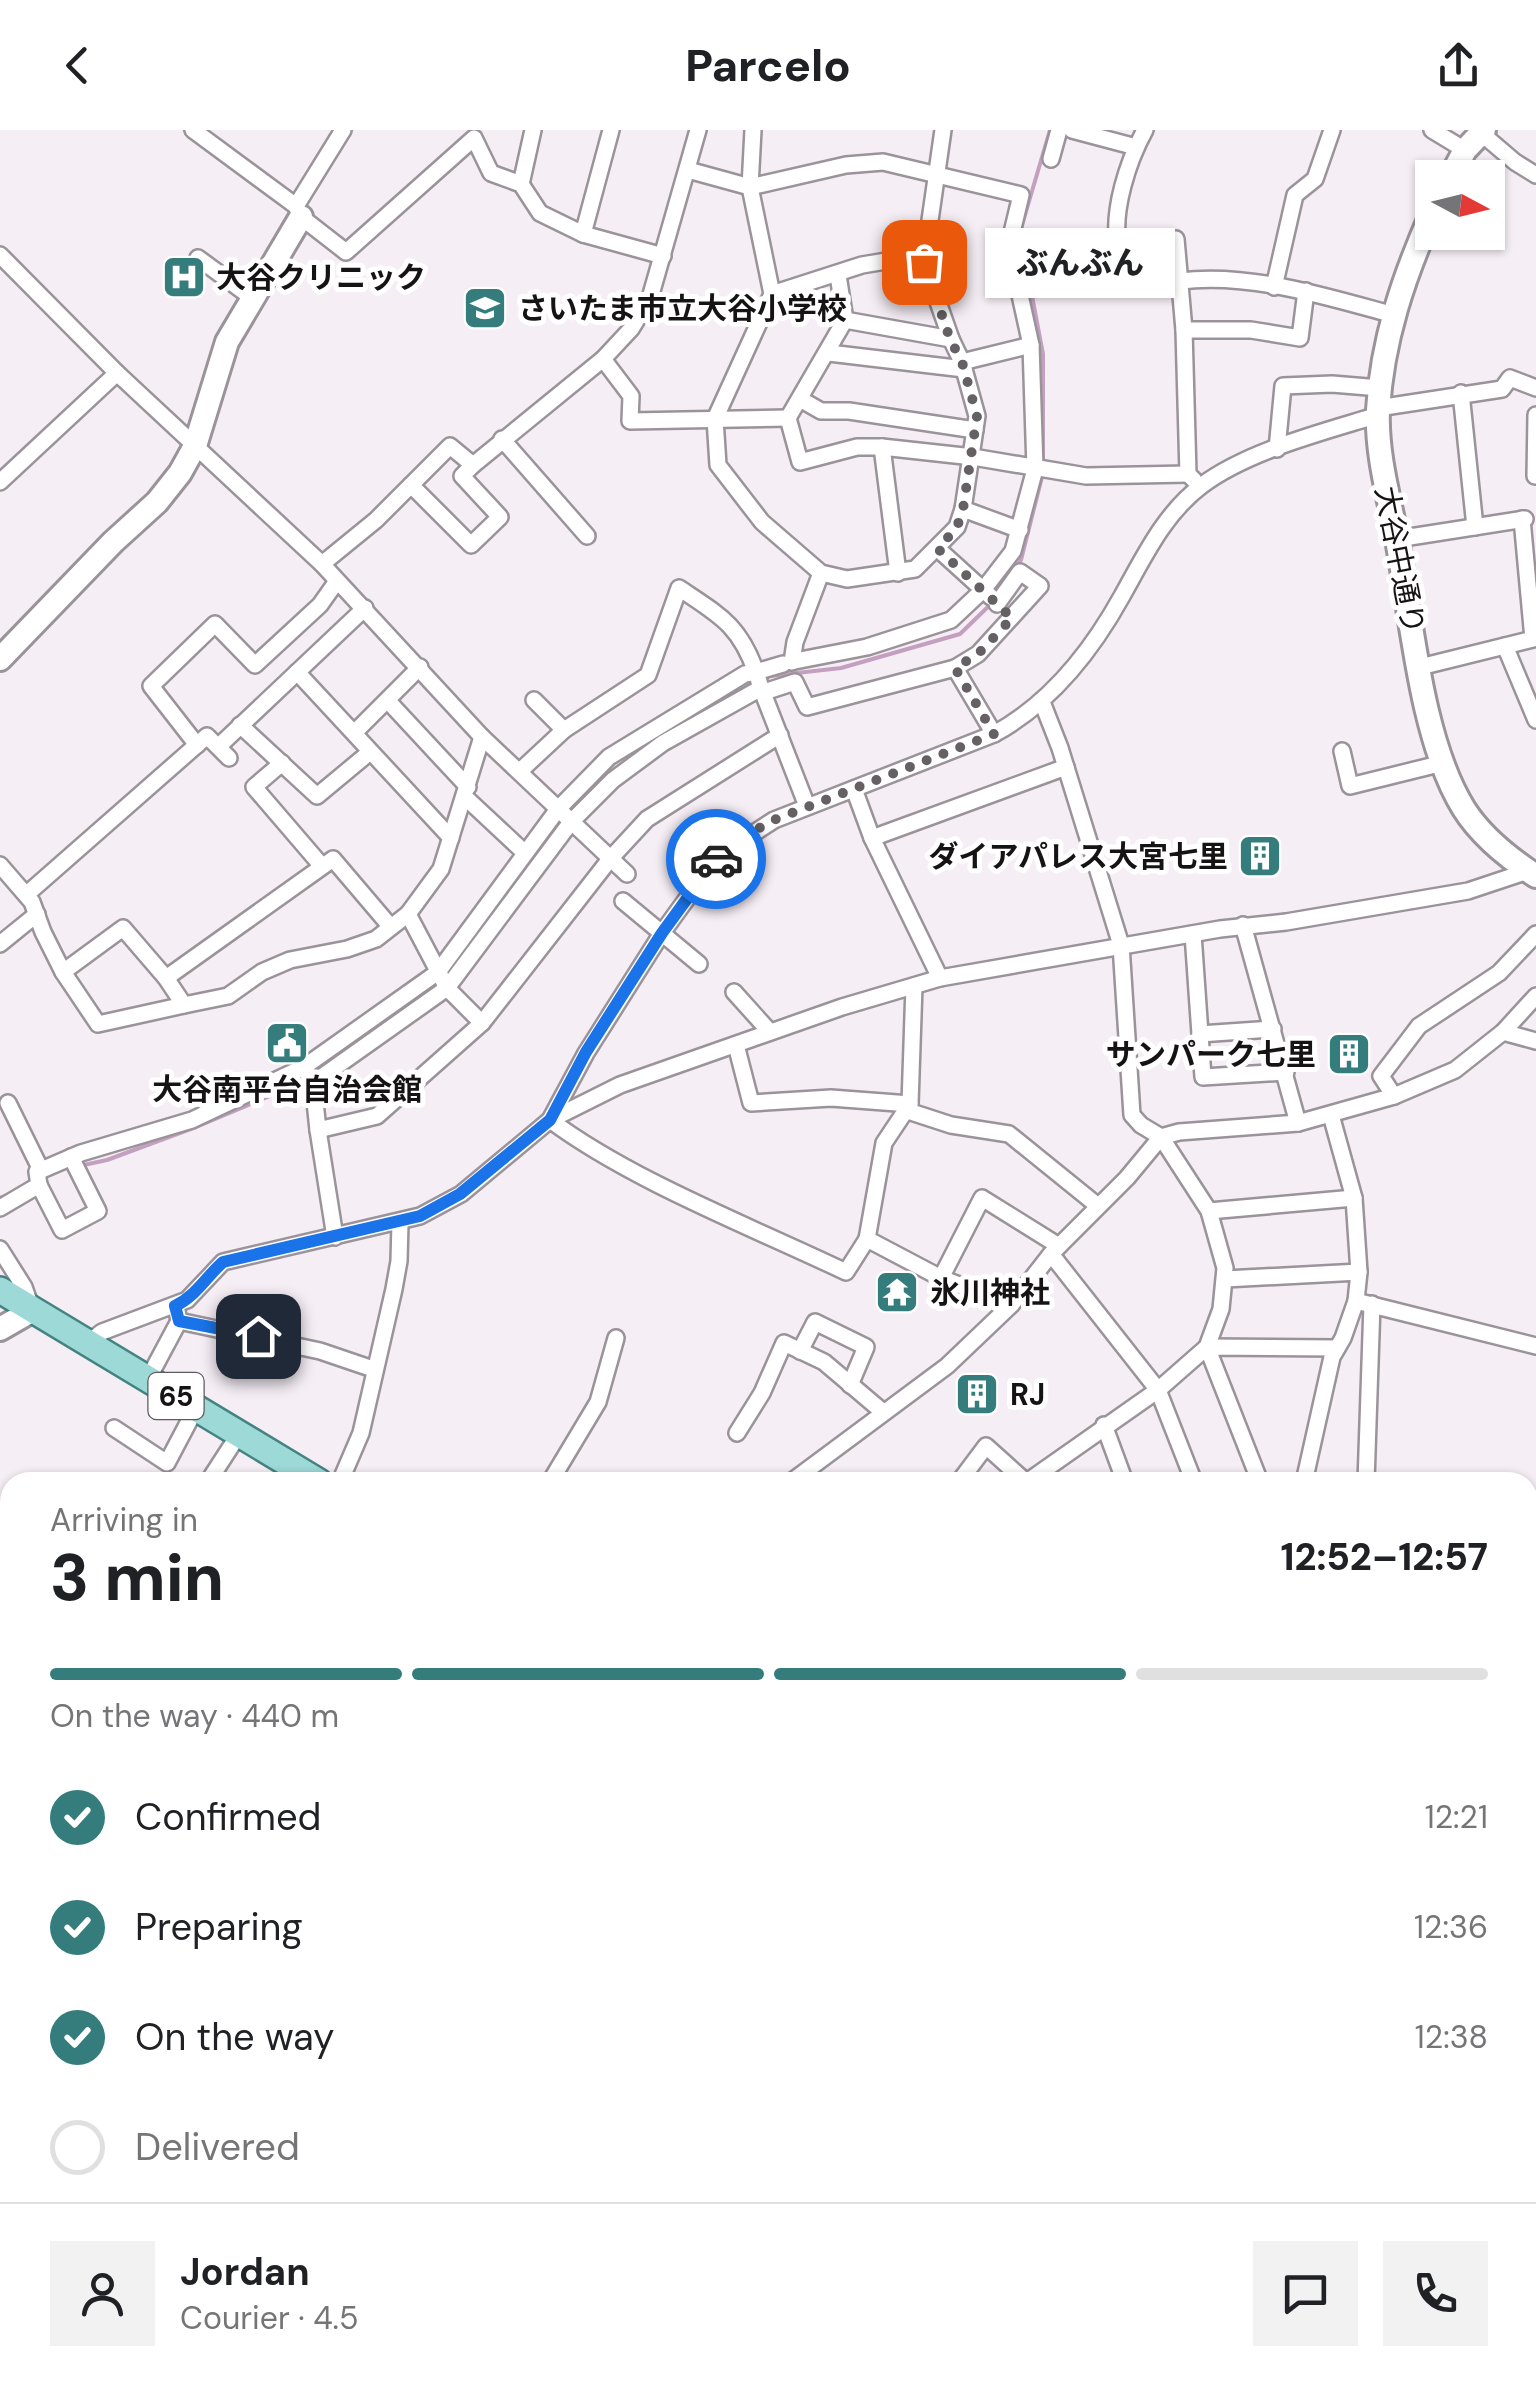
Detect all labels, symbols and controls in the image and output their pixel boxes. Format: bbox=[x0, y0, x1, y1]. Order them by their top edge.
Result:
text: Parcelo bbox=[685, 36, 851, 95]
icon: back bbox=[50, 38, 105, 93]
icon: share bbox=[1431, 38, 1486, 93]
north arrow bbox=[1415, 160, 1505, 250]
map controls bbox=[1415, 160, 1505, 250]
pin bbox=[882, 220, 967, 305]
callout: ぶんぶん bbox=[984, 227, 1174, 297]
icon: bag bbox=[897, 235, 952, 290]
text: ぶんぶん bbox=[1016, 242, 1144, 284]
hospital icon: 大谷クリニック bbox=[161, 254, 207, 300]
place label: 大谷クリニック bbox=[216, 258, 426, 297]
school or university icon: さいたま市立大谷小学校 bbox=[462, 285, 508, 331]
place label: さいたま市立大谷小学校 bbox=[518, 289, 847, 328]
street label: 大谷中通り bbox=[1367, 483, 1433, 637]
courier bbox=[666, 809, 766, 909]
icon: car bbox=[689, 832, 744, 887]
building icon: ダイアパレス大宮七里 bbox=[1237, 833, 1283, 879]
place label: ダイアパレス大宮七里 bbox=[929, 837, 1228, 876]
public building icon: 大谷南平台自治会館 bbox=[264, 1020, 310, 1066]
building icon: サンパーク七里 bbox=[1326, 1031, 1372, 1077]
place label: サンパーク七里 bbox=[1106, 1035, 1316, 1074]
place label: 大谷南平台自治会館 bbox=[152, 1070, 422, 1109]
temple icon: 氷川神社 bbox=[874, 1269, 920, 1315]
place label: 氷川神社 bbox=[930, 1273, 1050, 1312]
pin bbox=[216, 1294, 301, 1379]
icon: home bbox=[231, 1309, 286, 1364]
building icon: RJ bbox=[954, 1371, 1000, 1417]
road number: 65 bbox=[148, 1373, 204, 1419]
place label: RJ bbox=[1010, 1375, 1045, 1414]
text: Arriving in bbox=[50, 1499, 198, 1541]
text: 12:52–12:57 bbox=[1280, 1532, 1488, 1582]
text: 3 min bbox=[50, 1536, 224, 1620]
text: On the way · 440 m bbox=[50, 1695, 339, 1737]
icon: check bbox=[50, 1790, 105, 1845]
text: Confirmed bbox=[135, 1792, 321, 1842]
text: 12:21 bbox=[1425, 1796, 1488, 1838]
icon: check bbox=[50, 1900, 105, 1955]
text: Preparing bbox=[135, 1902, 303, 1952]
text: 12:36 bbox=[1414, 1906, 1488, 1948]
icon: check bbox=[50, 2010, 105, 2065]
text: On the way bbox=[135, 2012, 334, 2062]
text: 12:38 bbox=[1415, 2016, 1488, 2058]
text: Delivered bbox=[135, 2122, 300, 2172]
button: person bbox=[50, 2241, 155, 2346]
button: chat bbox=[1253, 2241, 1358, 2346]
button: phone bbox=[1383, 2241, 1488, 2346]
text: Jordan bbox=[180, 2247, 310, 2297]
text: Courier · 4.5 bbox=[180, 2297, 358, 2339]

